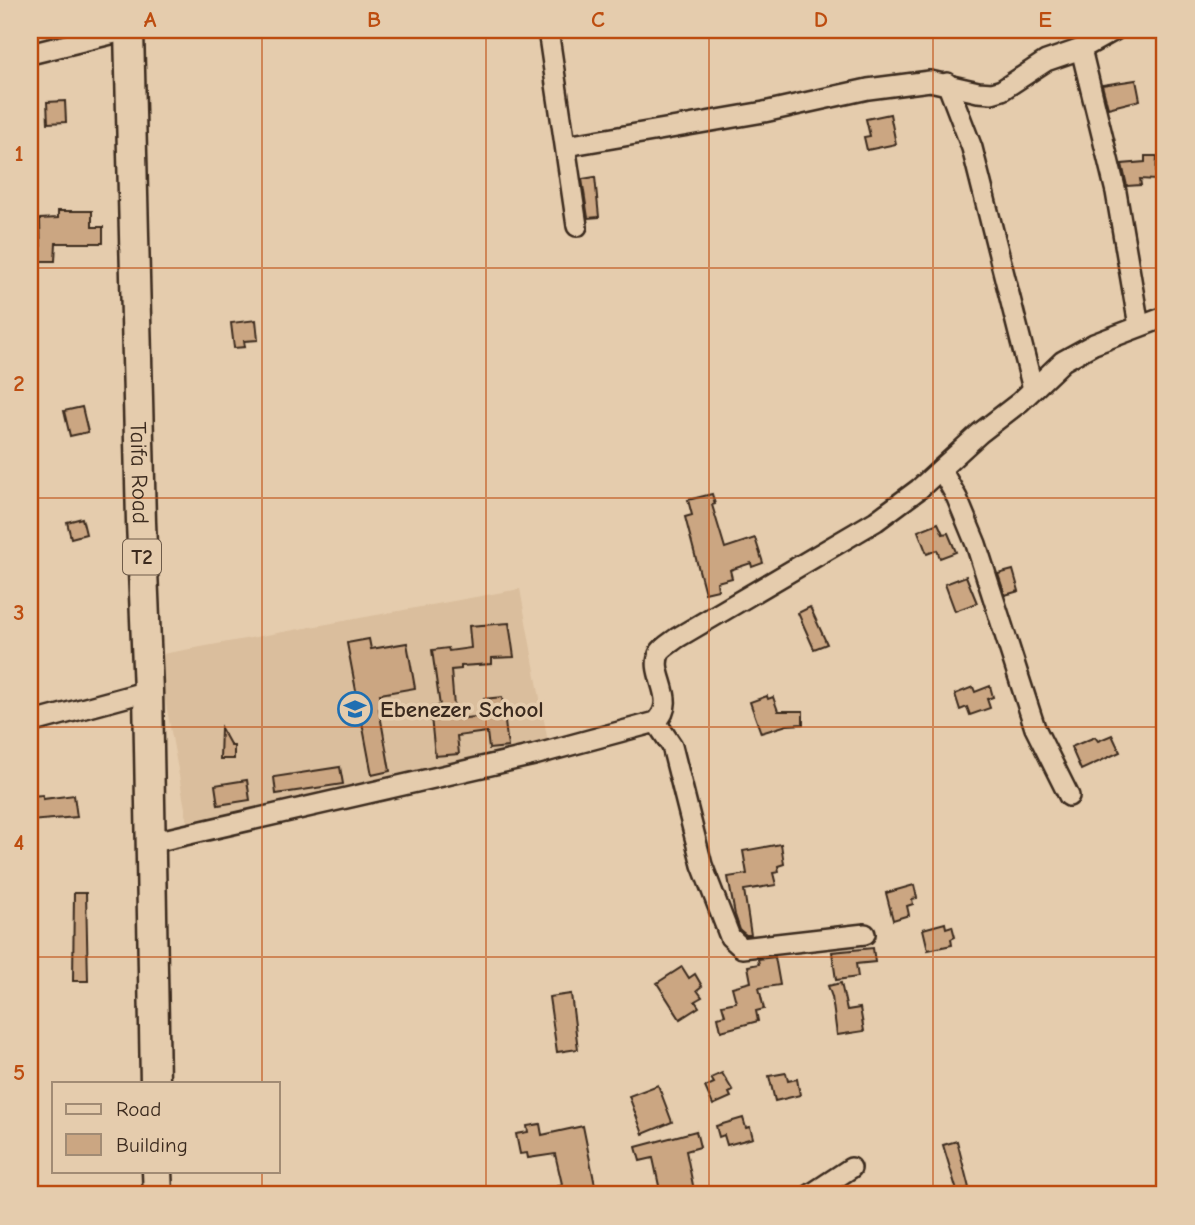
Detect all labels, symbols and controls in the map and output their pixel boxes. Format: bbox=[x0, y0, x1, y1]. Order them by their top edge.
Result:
text: A bbox=[144, 6, 157, 33]
text: B bbox=[367, 6, 381, 33]
text: C bbox=[591, 6, 605, 33]
text: D bbox=[814, 6, 828, 33]
text: E bbox=[1038, 6, 1052, 33]
text: 1 bbox=[14, 140, 24, 167]
text: 2 bbox=[13, 370, 25, 397]
street label: Taifa Road bbox=[125, 421, 154, 524]
road number: T2 bbox=[123, 540, 161, 574]
text: 3 bbox=[13, 599, 25, 626]
school or university icon: Ebenezer School bbox=[336, 690, 374, 728]
place label: Ebenezer School bbox=[380, 696, 544, 723]
text: 4 bbox=[14, 829, 25, 856]
text: 5 bbox=[13, 1059, 25, 1086]
legend bbox=[52, 1082, 280, 1172]
text: Road bbox=[116, 1097, 161, 1121]
text: Building bbox=[116, 1133, 188, 1157]

